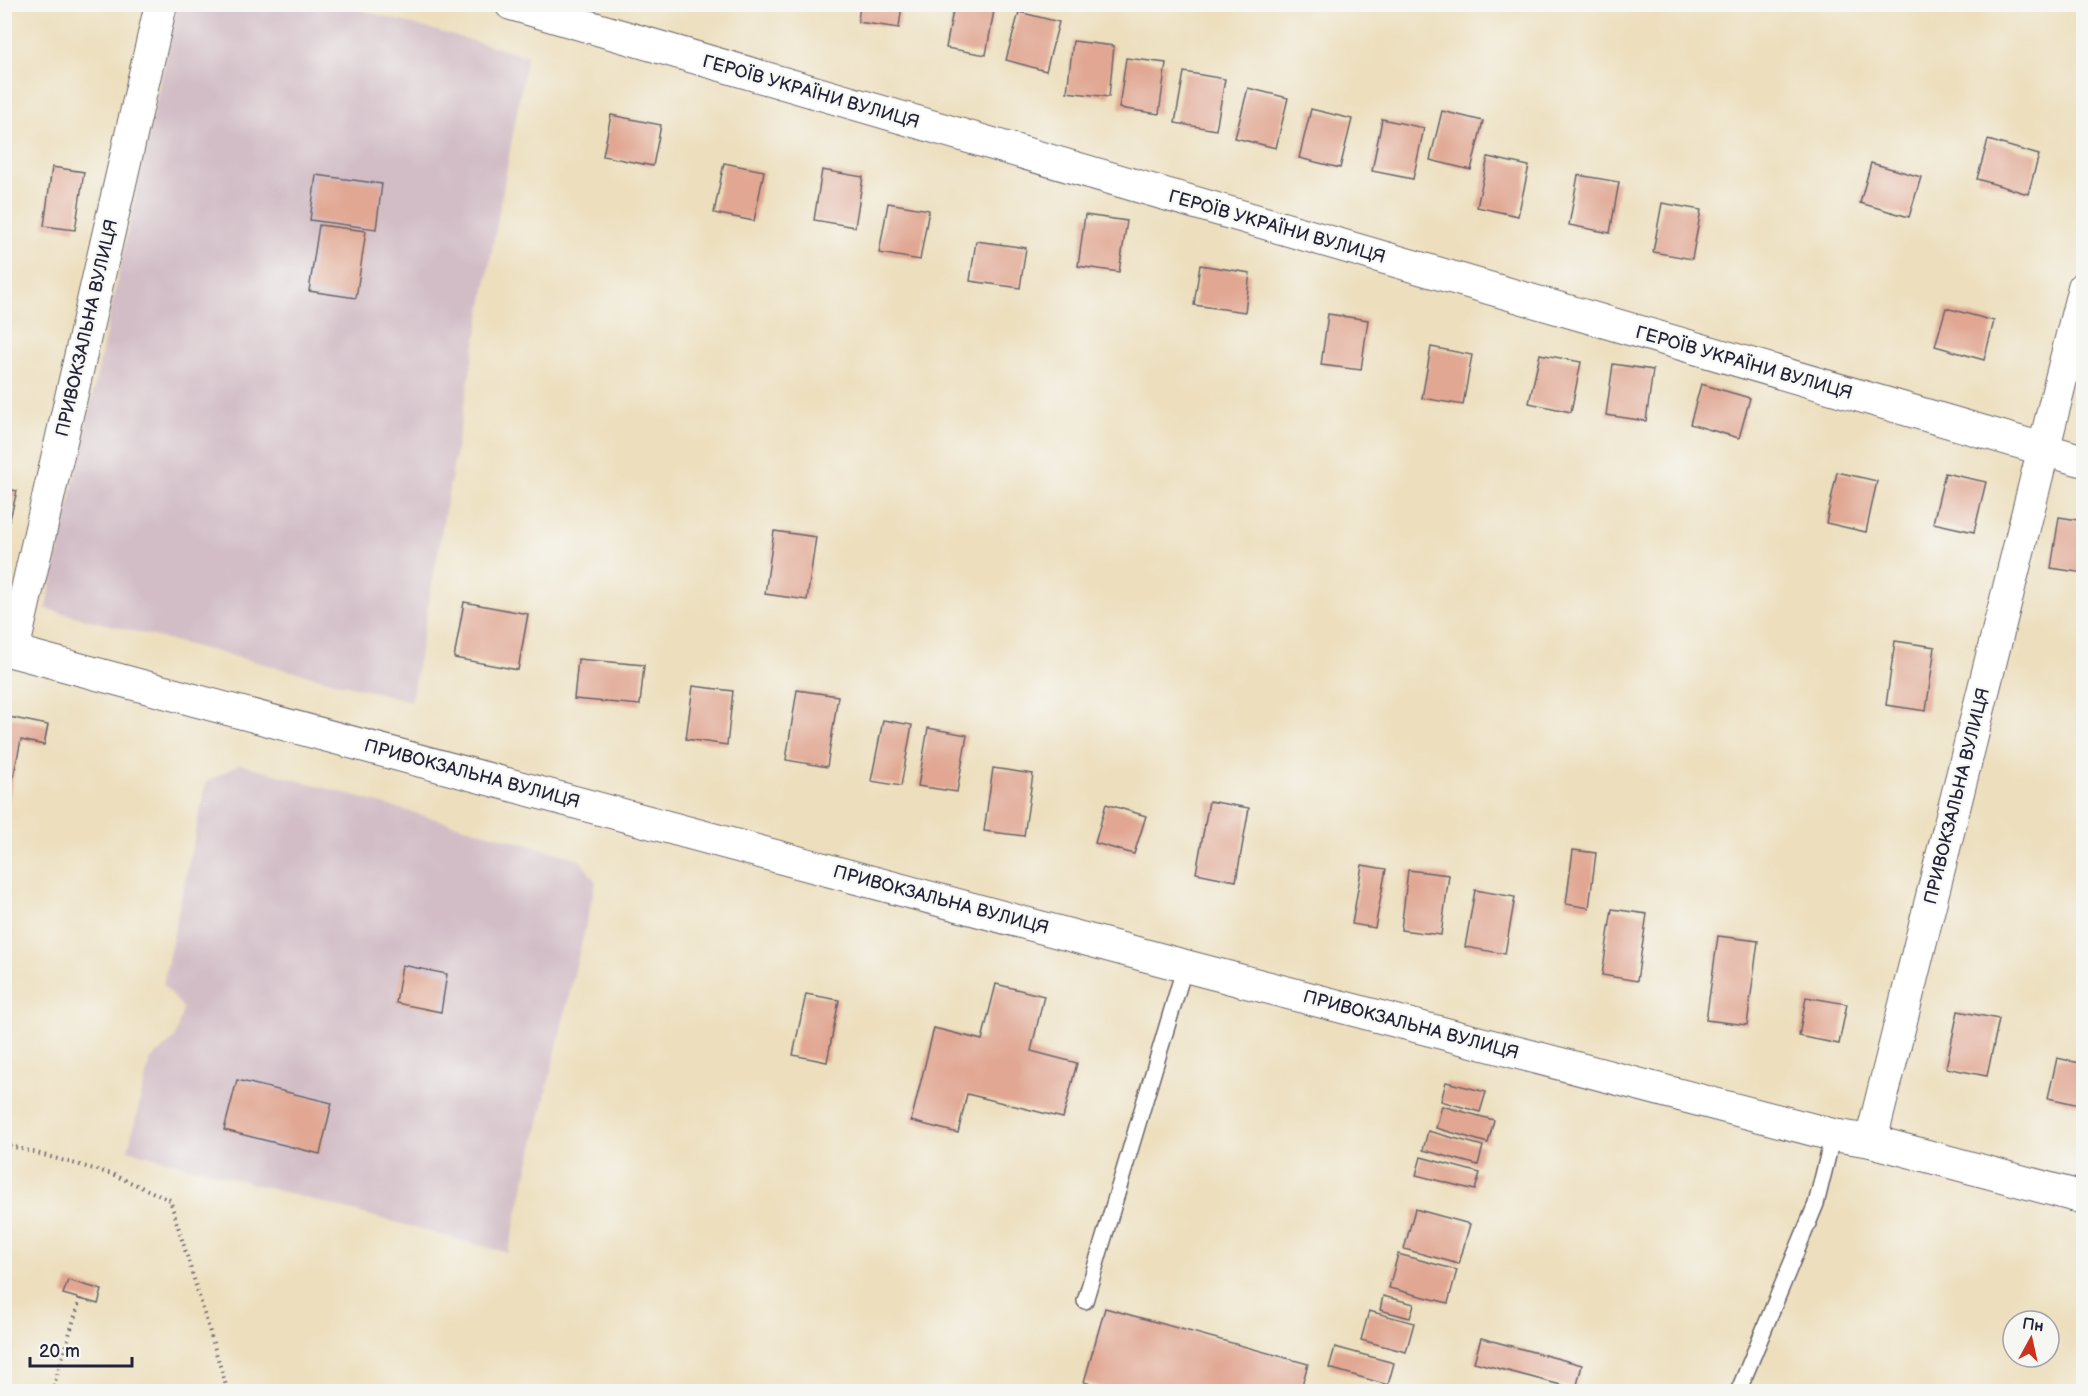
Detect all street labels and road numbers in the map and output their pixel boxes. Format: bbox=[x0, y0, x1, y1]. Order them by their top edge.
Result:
street label: ГЕРОЇВ УКРАЇНИ ВУЛИЦЯ bbox=[700, 50, 922, 133]
street label: ГЕРОЇВ УКРАЇНИ ВУЛИЦЯ bbox=[1166, 185, 1388, 268]
street label: ПРИВОКЗАЛЬНА ВУЛИЦЯ bbox=[52, 217, 122, 439]
street label: ГЕРОЇВ УКРАЇНИ ВУЛИЦЯ bbox=[1633, 321, 1855, 404]
street label: ПРИВОКЗАЛЬНА ВУЛИЦЯ bbox=[1920, 686, 1994, 906]
street label: ПРИВОКЗАЛЬНА ВУЛИЦЯ bbox=[362, 735, 582, 813]
street label: ПРИВОКЗАЛЬНА ВУЛИЦЯ bbox=[831, 861, 1051, 939]
street label: ПРИВОКЗАЛЬНА ВУЛИЦЯ bbox=[1301, 986, 1521, 1064]

